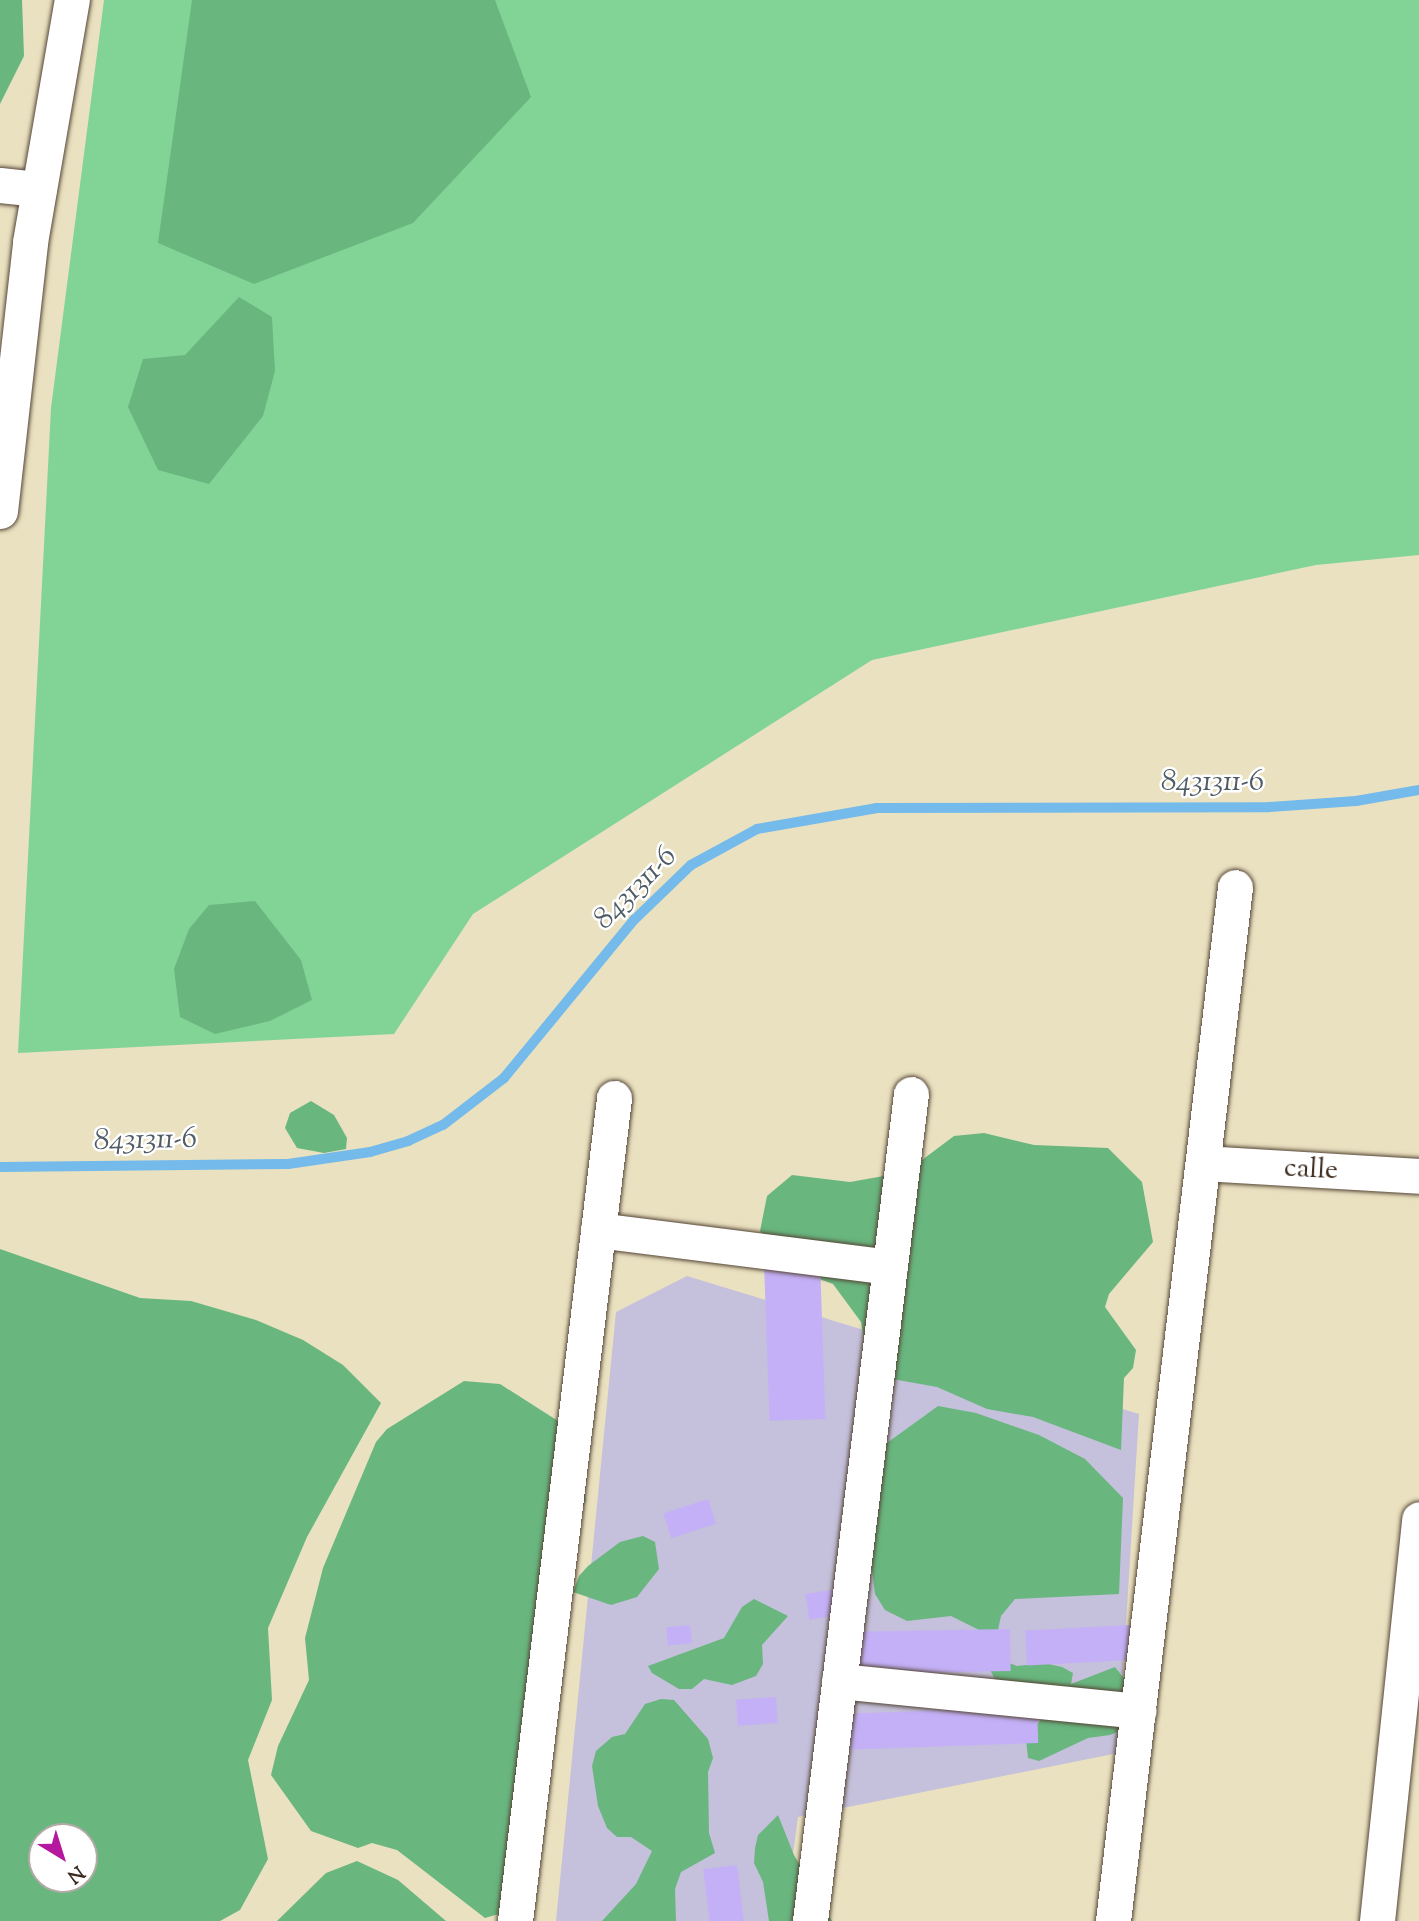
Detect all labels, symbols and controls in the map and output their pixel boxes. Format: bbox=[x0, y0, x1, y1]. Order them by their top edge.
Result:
water label: 8431311-6 bbox=[1160, 765, 1264, 801]
water label: 8431311-6 bbox=[587, 840, 685, 938]
water label: 8431311-6 bbox=[93, 1122, 197, 1160]
street label: calle bbox=[1283, 1152, 1339, 1188]
north arrow bbox=[28, 1823, 98, 1893]
text: N bbox=[61, 1858, 89, 1889]

